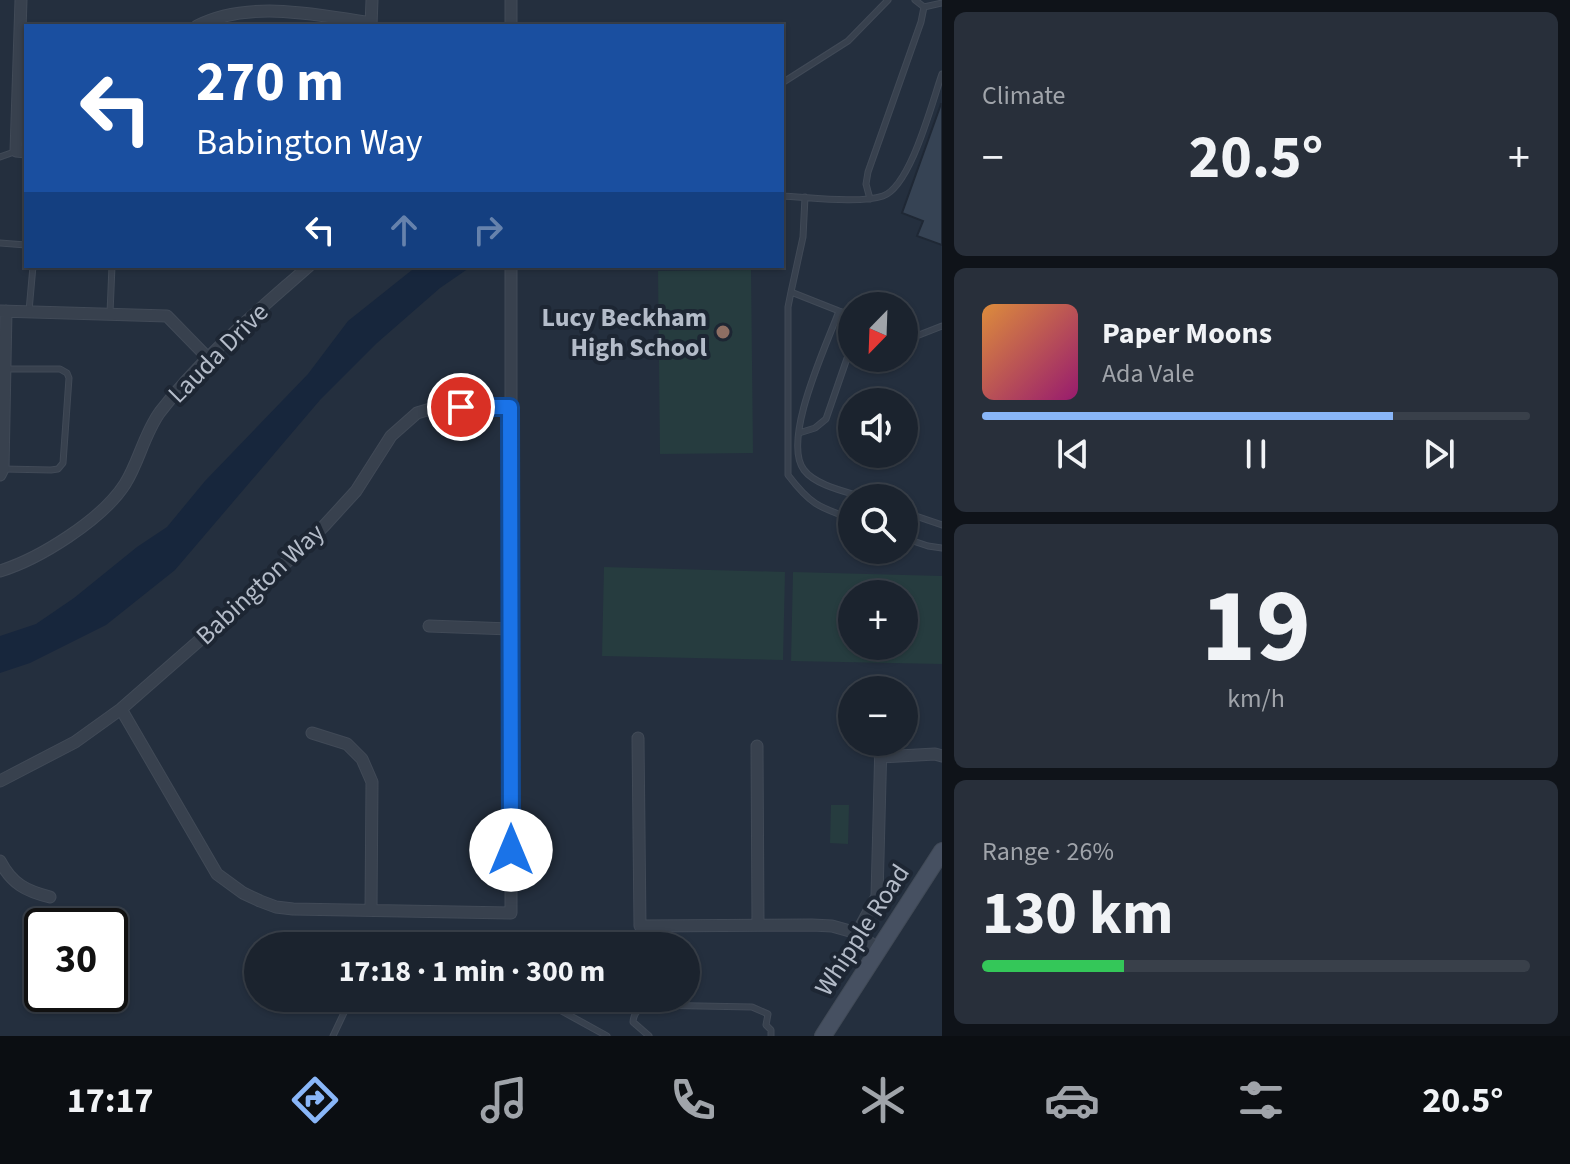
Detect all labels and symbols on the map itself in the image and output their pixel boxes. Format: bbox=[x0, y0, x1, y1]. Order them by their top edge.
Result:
north arrow bbox=[838, 292, 918, 372]
street label: Lauda Drive bbox=[159, 294, 277, 412]
place label: Lucy Beckham High School bbox=[542, 299, 708, 366]
marker: Lucy Beckham High School bbox=[714, 323, 732, 341]
pin bbox=[427, 373, 495, 441]
street label: Babington Way bbox=[188, 515, 332, 653]
position arrow bbox=[469, 808, 553, 892]
street label: Whipple Road bbox=[806, 857, 918, 1003]
speed limit sign: 30 bbox=[24, 908, 128, 1012]

